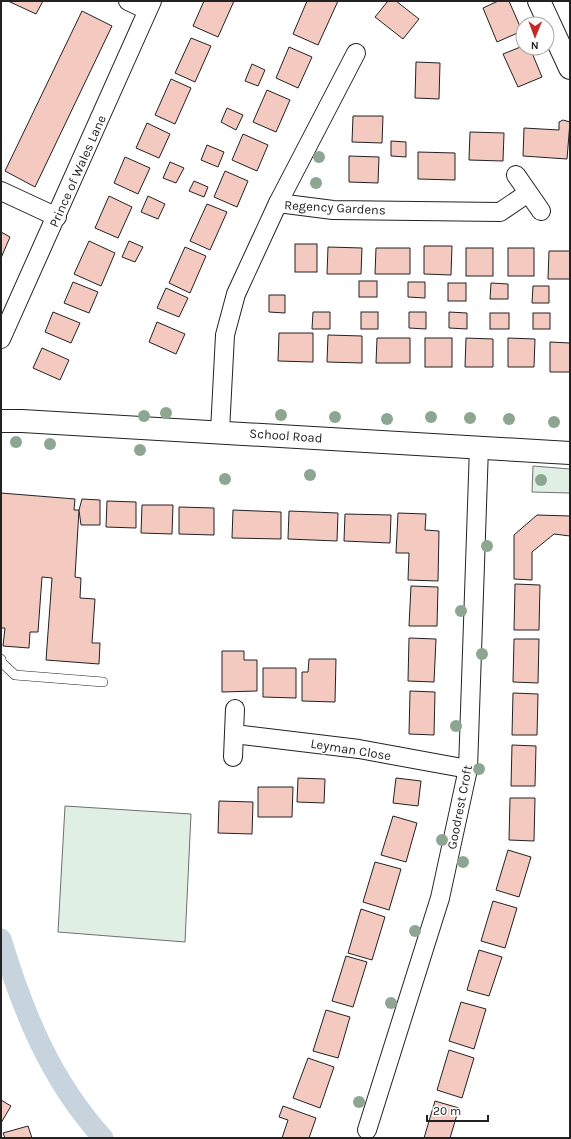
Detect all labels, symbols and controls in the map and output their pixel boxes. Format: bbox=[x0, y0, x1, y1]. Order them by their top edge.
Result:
north arrow bbox=[515, 16, 555, 56]
text: N bbox=[531, 39, 539, 52]
street label: Prince of Wales Lane bbox=[46, 113, 109, 230]
street label: Regency Gardens bbox=[284, 197, 386, 218]
street label: School Road bbox=[249, 425, 323, 446]
street label: Leyman Close bbox=[310, 736, 393, 763]
street label: Goodrest Croft bbox=[444, 764, 475, 851]
scale bar bbox=[427, 1097, 488, 1123]
text: 20 m bbox=[433, 1104, 461, 1118]

